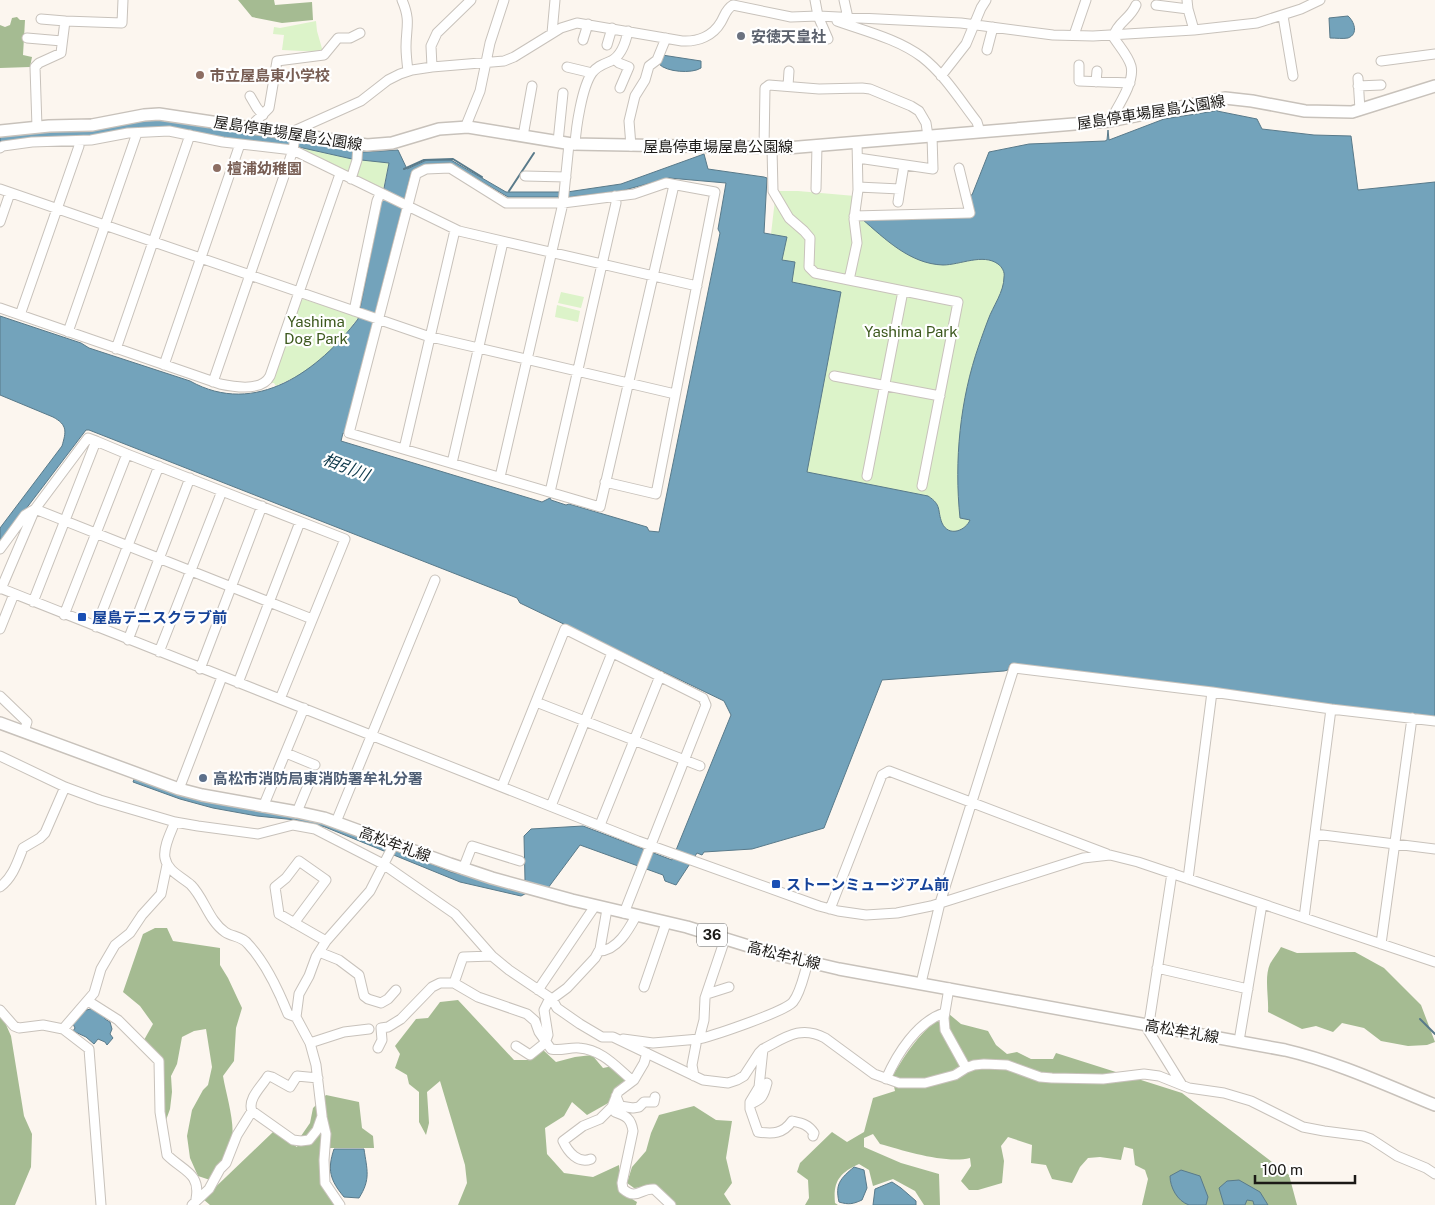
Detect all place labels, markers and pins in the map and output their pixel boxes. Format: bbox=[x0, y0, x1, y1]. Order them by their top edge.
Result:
place label: 安徳天皇社 bbox=[751, 28, 826, 45]
marker: 安徳天皇社 bbox=[735, 30, 747, 42]
place label: 市立屋島東小学校 bbox=[210, 67, 330, 84]
marker: 市立屋島東小学校 bbox=[194, 69, 206, 81]
place label: 檀浦幼稚園 bbox=[227, 160, 302, 177]
marker: 檀浦幼稚園 bbox=[211, 162, 223, 174]
place label: 屋島テニスクラブ前 bbox=[92, 609, 227, 626]
marker: 屋島テニスクラブ前 bbox=[76, 611, 88, 623]
place label: 高松市消防局東消防署牟礼分署 bbox=[213, 770, 423, 787]
marker: 高松市消防局東消防署牟礼分署 bbox=[197, 772, 209, 784]
place label: ストーンミュージアム前 bbox=[786, 876, 949, 893]
marker: ストーンミュージアム前 bbox=[770, 878, 782, 890]

